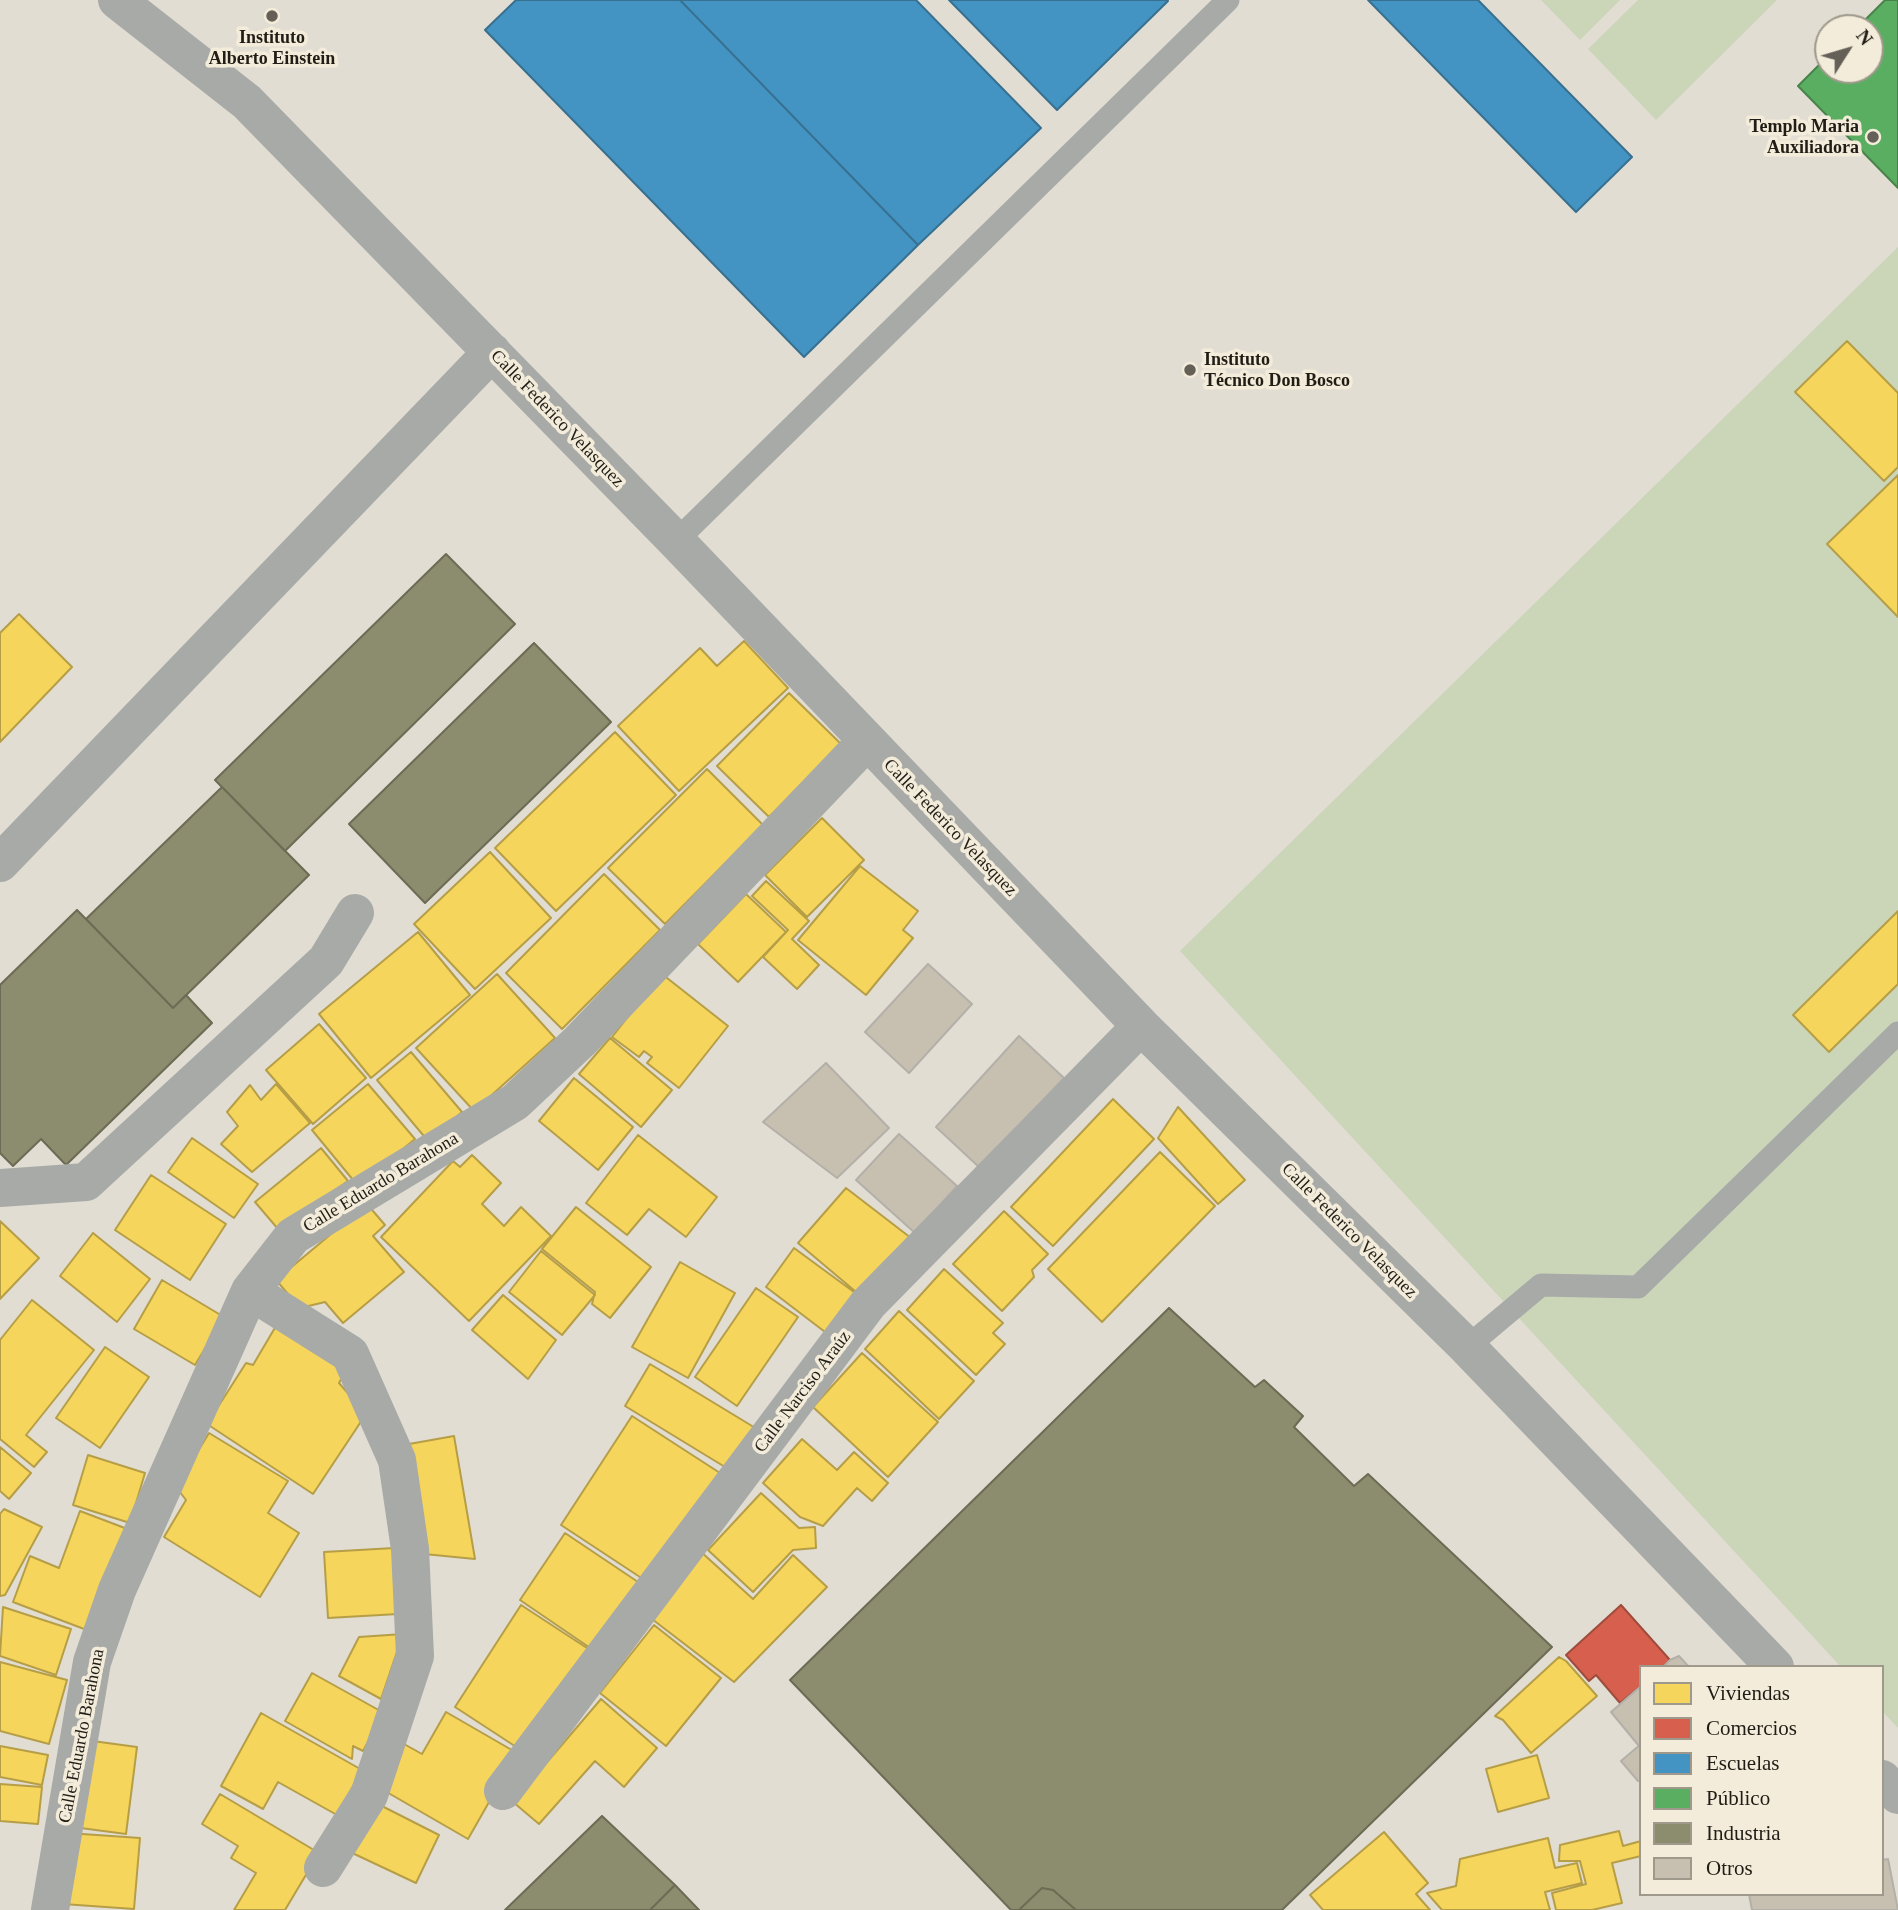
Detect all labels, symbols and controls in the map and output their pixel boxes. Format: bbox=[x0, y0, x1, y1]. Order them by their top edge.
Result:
marker: Instituto Alberto Einstein bbox=[264, 8, 280, 24]
north arrow bbox=[1814, 14, 1884, 84]
text: N bbox=[1852, 25, 1877, 49]
place label: Instituto Alberto Einstein bbox=[209, 27, 335, 70]
place label: Templo Maria Auxiliadora bbox=[1749, 116, 1859, 158]
marker: Templo Maria Auxiliadora bbox=[1865, 129, 1881, 145]
street label: Calle Federico Velasquez bbox=[486, 346, 628, 492]
place label: Instituto Técnico Don Bosco bbox=[1204, 349, 1350, 392]
marker: Instituto Técnico Don Bosco bbox=[1182, 362, 1198, 378]
street label: Calle Federico Velasquez bbox=[879, 755, 1021, 901]
street label: Calle Eduardo Barahona bbox=[300, 1128, 462, 1238]
street label: Calle Federico Velasquez bbox=[1277, 1159, 1421, 1303]
street label: Calle Narciso Araúz bbox=[750, 1327, 856, 1457]
street label: Calle Eduardo Barahona bbox=[55, 1647, 109, 1825]
legend bbox=[1639, 1665, 1884, 1896]
text: Viviendas bbox=[1706, 1681, 1790, 1705]
text: Comercios bbox=[1706, 1716, 1797, 1740]
text: Escuelas bbox=[1706, 1751, 1779, 1775]
text: Público bbox=[1706, 1786, 1770, 1810]
text: Industria bbox=[1706, 1821, 1781, 1845]
text: Otros bbox=[1706, 1856, 1753, 1880]

